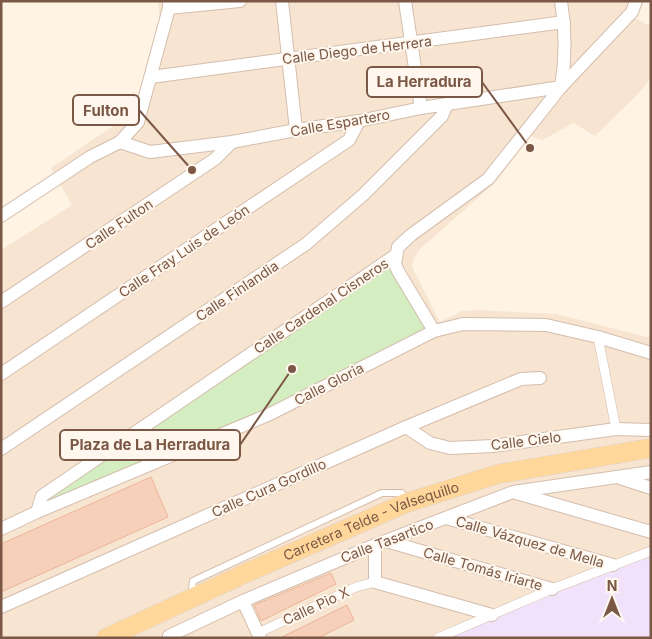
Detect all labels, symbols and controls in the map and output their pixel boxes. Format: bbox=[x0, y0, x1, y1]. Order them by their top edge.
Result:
street label: Calle Diego de Herrera bbox=[281, 32, 433, 67]
callout: La Herradura bbox=[367, 67, 482, 97]
text: La Herradura bbox=[376, 72, 472, 91]
callout: Fulton bbox=[73, 95, 139, 125]
text: Fulton bbox=[83, 101, 129, 120]
street label: Calle Espartero bbox=[289, 105, 391, 140]
street label: Calle Fulton bbox=[82, 195, 156, 252]
street label: Calle Fray Luis de León bbox=[115, 201, 252, 301]
street label: Calle Cardenal Cisneros bbox=[250, 254, 391, 357]
street label: Calle Finlandia bbox=[192, 257, 281, 325]
street label: Calle Gloria bbox=[291, 359, 366, 408]
street label: Calle Cielo bbox=[490, 428, 562, 453]
callout: Plaza de La Herradura bbox=[60, 430, 240, 460]
text: Plaza de La Herradura bbox=[70, 435, 230, 454]
street label: Calle Cura Gordillo bbox=[209, 455, 329, 520]
street label: Carretera Telde - Valsequillo bbox=[280, 478, 461, 564]
street label: Calle Vázquez de Mella bbox=[454, 512, 606, 571]
street label: Calle Tasartico bbox=[338, 515, 436, 566]
street label: Calle Tomás Iriarte bbox=[422, 543, 545, 594]
north arrow bbox=[587, 574, 637, 624]
text: N bbox=[607, 577, 617, 594]
street label: Calle Pio X bbox=[280, 583, 352, 628]

